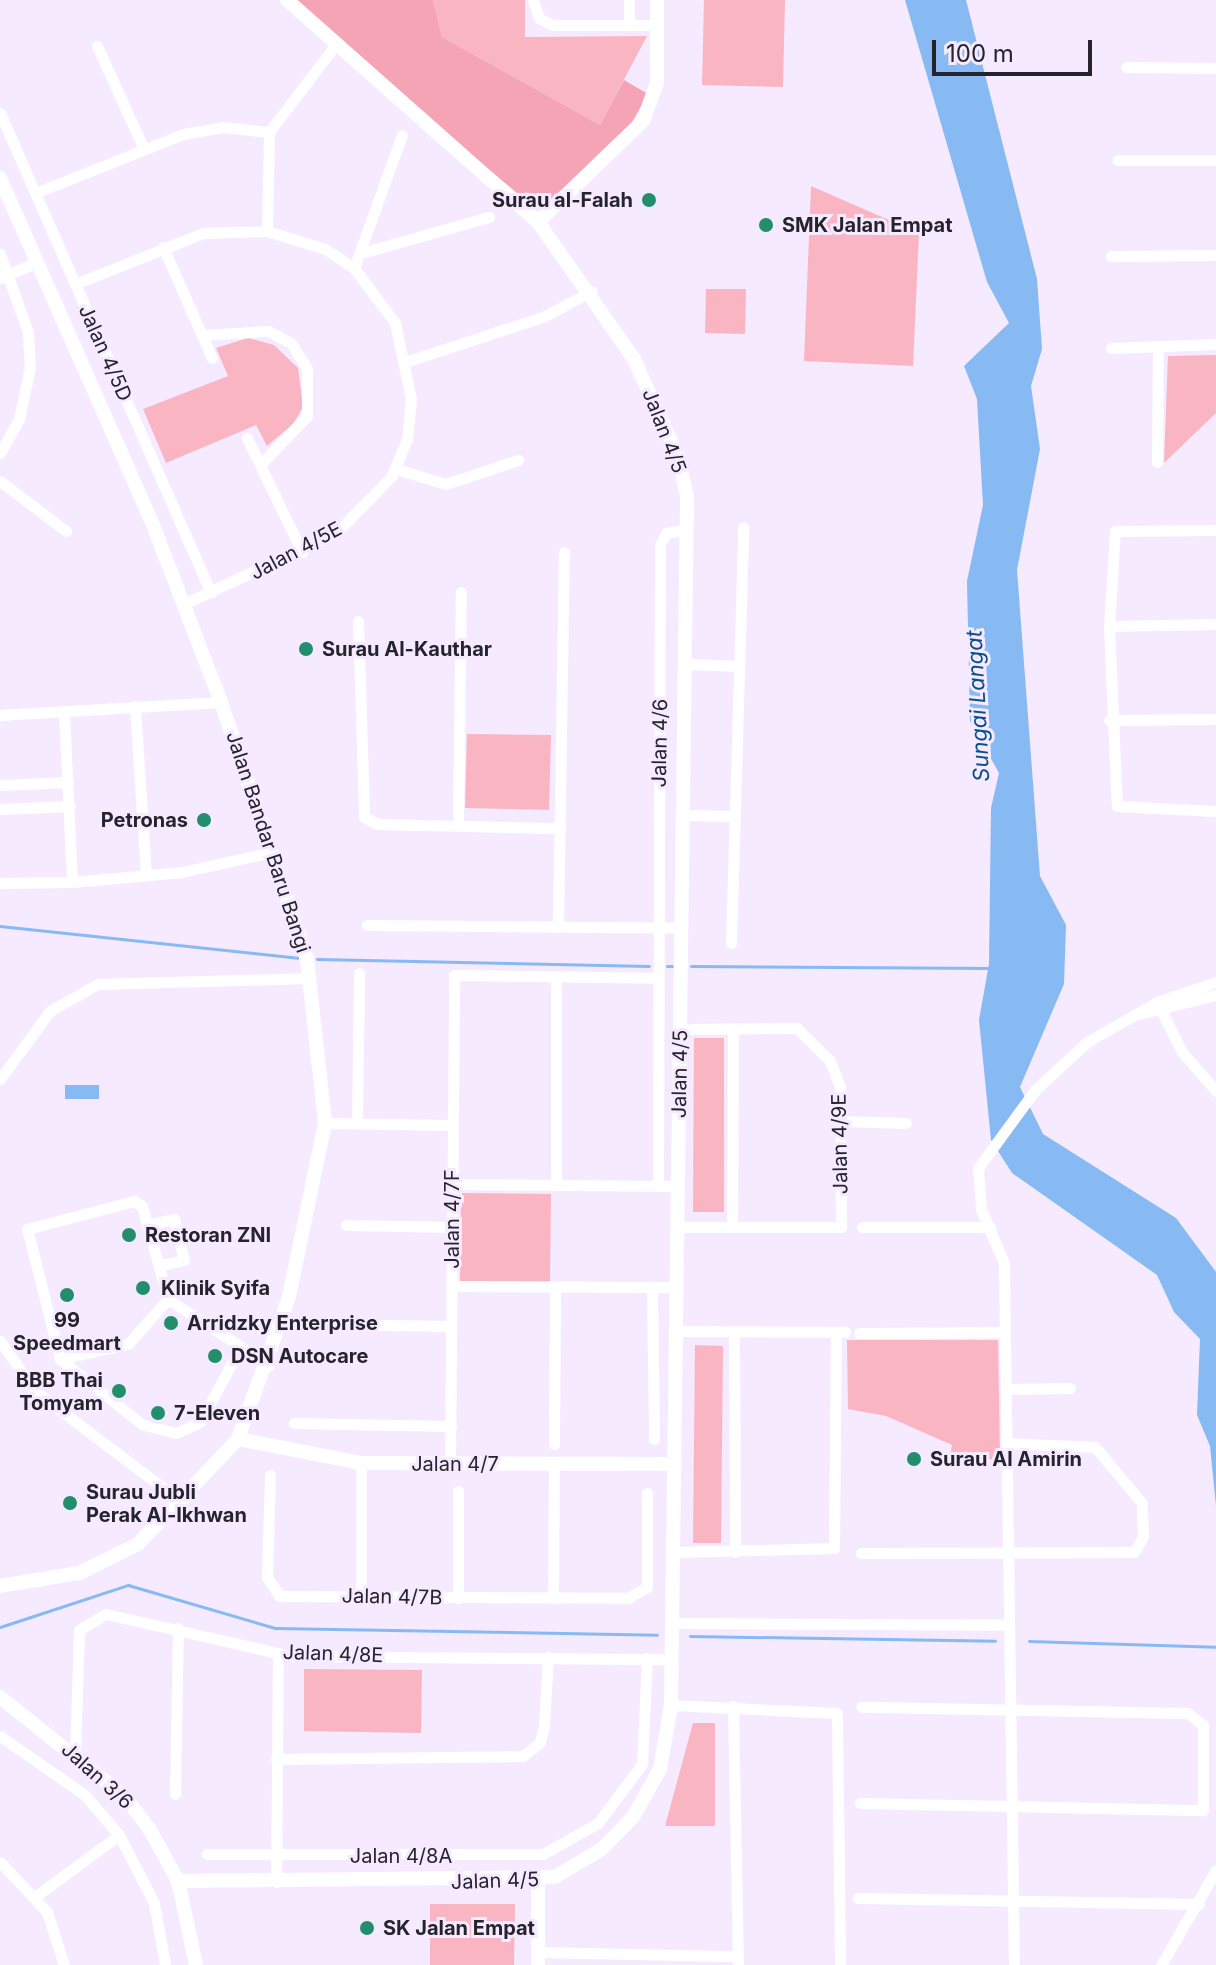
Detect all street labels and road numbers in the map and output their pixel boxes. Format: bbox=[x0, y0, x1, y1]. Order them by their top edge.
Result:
street label: Jalan 4/5D bbox=[73, 301, 137, 405]
street label: Jalan 4/5 bbox=[637, 385, 691, 477]
street label: Jalan 4/5E bbox=[246, 517, 346, 585]
street label: Jalan 4/6 bbox=[647, 698, 673, 788]
street label: Jalan Bandar Baru Bangi bbox=[221, 728, 315, 956]
street label: Jalan 4/5 bbox=[667, 1030, 693, 1118]
street label: Jalan 4/9E bbox=[827, 1093, 853, 1195]
street label: Jalan 4/7F bbox=[440, 1169, 464, 1269]
street label: Jalan 4/7 bbox=[411, 1452, 499, 1476]
street label: Jalan 4/7B bbox=[341, 1584, 443, 1610]
street label: Jalan 4/8E bbox=[282, 1640, 384, 1668]
street label: Jalan 3/6 bbox=[56, 1738, 138, 1814]
street label: Jalan 4/8A bbox=[350, 1844, 452, 1868]
street label: Jalan 4/5 bbox=[450, 1867, 540, 1895]

